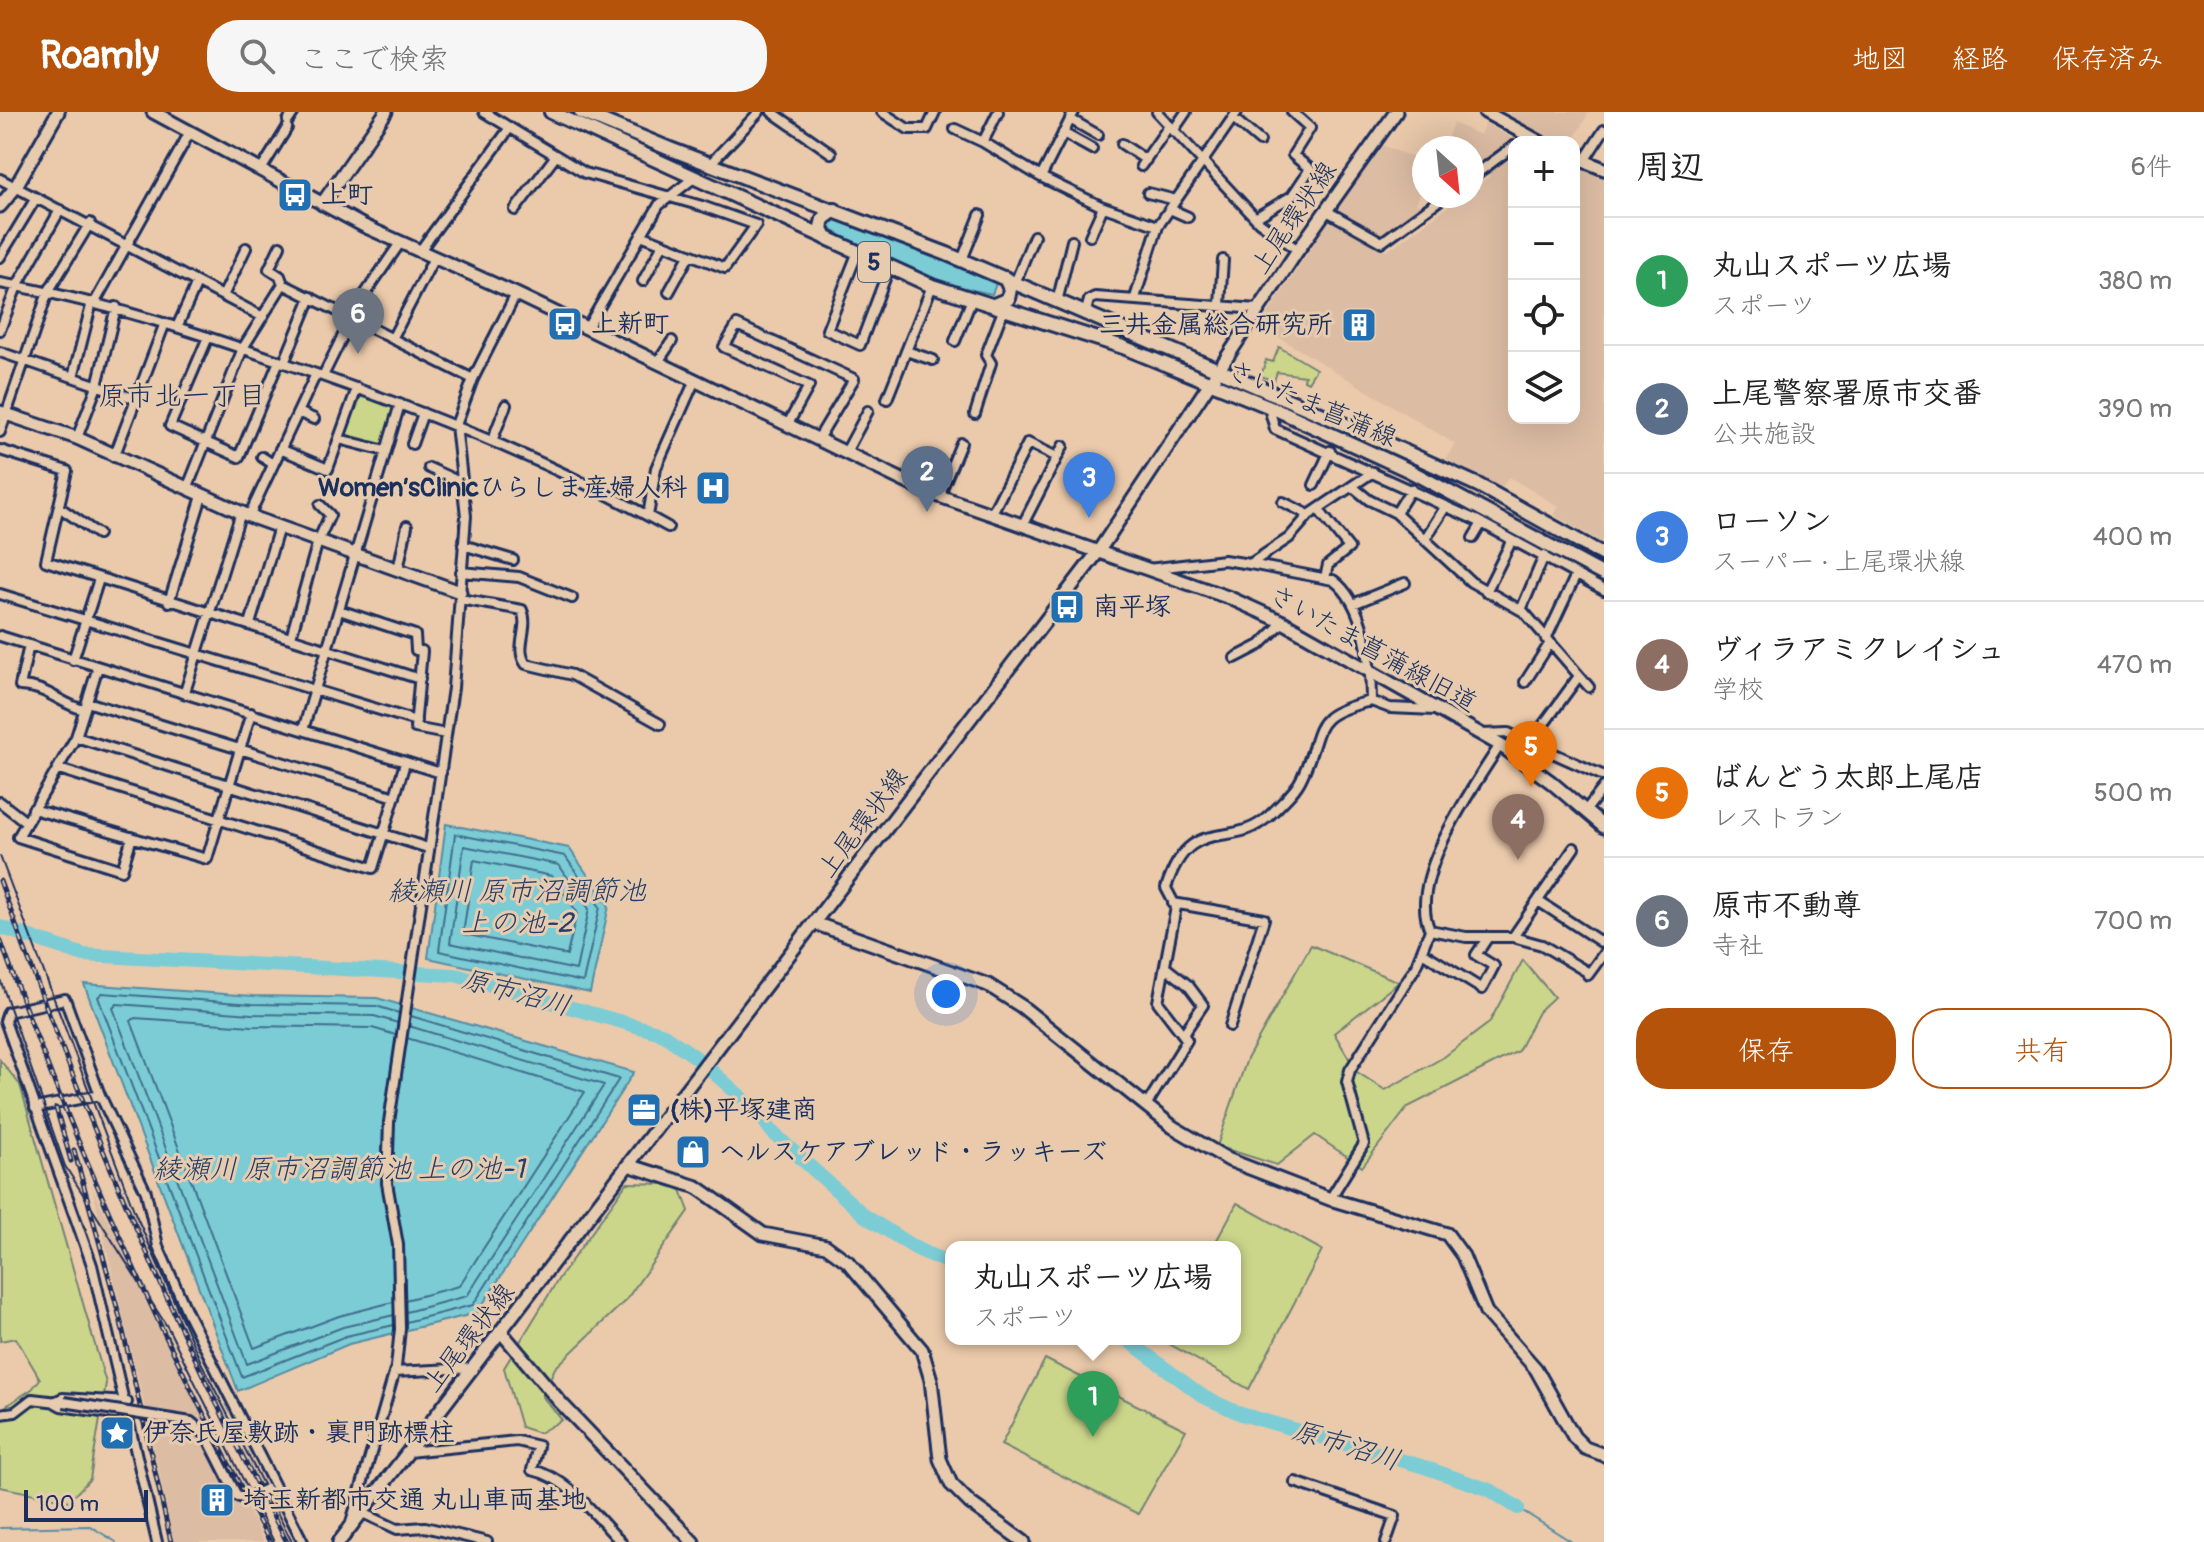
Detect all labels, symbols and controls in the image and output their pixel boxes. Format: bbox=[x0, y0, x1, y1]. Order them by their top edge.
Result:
search box bbox=[207, 20, 767, 92]
text: Roamly bbox=[40, 32, 159, 80]
icon: search bbox=[235, 34, 279, 78]
text: ここで検索 bbox=[299, 41, 449, 78]
text: 地図 bbox=[1852, 42, 1908, 77]
text: 経路 bbox=[1952, 42, 2008, 77]
text: 保存済み bbox=[2052, 42, 2164, 77]
north arrow bbox=[1412, 136, 1484, 208]
map controls bbox=[1508, 136, 1580, 424]
button: + bbox=[1508, 136, 1580, 208]
text: 周辺 bbox=[1636, 146, 1704, 189]
text: 6件 bbox=[2131, 151, 2172, 183]
street label: 上尾環状線 bbox=[1244, 155, 1344, 281]
bus stop icon: 上町 bbox=[276, 176, 314, 214]
place label: 上町 bbox=[321, 179, 373, 211]
button: − bbox=[1508, 208, 1580, 280]
road number: 5 bbox=[858, 242, 890, 282]
text: 丸山スポーツ広場 bbox=[1712, 247, 1951, 284]
text: 1 bbox=[1657, 265, 1667, 297]
text: 380 m bbox=[2098, 265, 2172, 297]
button: locate bbox=[1508, 280, 1580, 352]
pin: 6 bbox=[332, 288, 384, 354]
text: スポーツ bbox=[1712, 290, 1815, 322]
bus stop icon: 上新町 bbox=[546, 305, 584, 343]
building icon: 三井金属総合研究所 bbox=[1340, 306, 1378, 344]
place label: 上新町 bbox=[591, 308, 669, 340]
place label: 三井金属総合研究所 bbox=[1099, 309, 1333, 341]
button: layers bbox=[1508, 352, 1580, 424]
street label: さいたま菖蒲線 bbox=[1222, 354, 1402, 454]
text: 上尾警察署原市交番 bbox=[1712, 375, 1982, 412]
district label: 原市北一丁目 bbox=[98, 379, 266, 414]
text: 2 bbox=[1655, 393, 1669, 425]
text: 390 m bbox=[2098, 393, 2172, 425]
text: 公共施設 bbox=[1712, 418, 1816, 450]
pin: 2 bbox=[901, 446, 953, 512]
pin: 3 bbox=[1063, 452, 1115, 518]
hospital icon: Women’sClinicひらしま産婦人科 bbox=[694, 469, 732, 507]
place label: Women’sClinicひらしま産婦人科 bbox=[318, 472, 687, 504]
text: ローソン bbox=[1712, 503, 1832, 540]
text: 3 bbox=[1655, 521, 1669, 553]
text: 400 m bbox=[2093, 521, 2172, 553]
text: スーパー · 上尾環状線 bbox=[1712, 546, 1965, 578]
street label: さいたま菖蒲線旧道 bbox=[1263, 579, 1483, 719]
bus stop icon: 南平塚 bbox=[1048, 588, 1086, 626]
place label: 南平塚 bbox=[1093, 591, 1171, 623]
text: ヴィラアミクレイシュ bbox=[1712, 631, 2006, 668]
text: 4 bbox=[1654, 649, 1670, 681]
text: 470 m bbox=[2097, 649, 2172, 681]
text: 学校 bbox=[1712, 674, 1764, 706]
pin: 5 bbox=[1505, 721, 1557, 787]
text: ばんどう太郎上尾店 bbox=[1712, 759, 1984, 796]
street label: 上尾環状線 bbox=[811, 761, 915, 885]
text: 5 bbox=[1655, 777, 1669, 809]
text: 500 m bbox=[2094, 777, 2172, 809]
pin: 4 bbox=[1492, 794, 1544, 860]
text: レストラン bbox=[1712, 802, 1844, 834]
water label: 綾瀬川 原市沼調節池 上の池-2 bbox=[388, 874, 647, 941]
text: 原市不動尊 bbox=[1712, 887, 1862, 924]
text: 6 bbox=[1654, 905, 1670, 937]
text: 700 m bbox=[2094, 905, 2172, 937]
text: 寺社 bbox=[1712, 930, 1764, 962]
water label: 原市沼川 bbox=[457, 962, 575, 1024]
your location bbox=[926, 974, 966, 1014]
button: 保存 bbox=[1636, 1008, 1896, 1089]
button: 共有 bbox=[1912, 1008, 2172, 1089]
office icon: (株)平塚建商 bbox=[625, 1091, 663, 1129]
place label: (株)平塚建商 bbox=[670, 1094, 817, 1126]
shop icon: ヘルスケアブレッド・ラッキーズ bbox=[674, 1133, 712, 1171]
place label: ヘルスケアブレッド・ラッキーズ bbox=[719, 1136, 1107, 1168]
water label: 綾瀬川 原市沼調節池 上の池-1 bbox=[153, 1152, 527, 1187]
popup bbox=[945, 1241, 1241, 1345]
text: 丸山スポーツ広場 bbox=[973, 1259, 1213, 1296]
street label: 上尾環状線 bbox=[416, 1277, 522, 1399]
text: スポーツ bbox=[973, 1302, 1077, 1334]
pin: 1 bbox=[1067, 1371, 1119, 1437]
water label: 原市沼川 bbox=[1287, 1413, 1405, 1479]
place icon: 伊奈氏屋敷跡・裏門跡標柱 bbox=[98, 1414, 136, 1452]
place label: 伊奈氏屋敷跡・裏門跡標柱 bbox=[143, 1417, 455, 1449]
building icon: 埼玉新都市交通 丸山車両基地 bbox=[198, 1481, 236, 1519]
place label: 埼玉新都市交通 丸山車両基地 bbox=[243, 1484, 587, 1516]
scale bar bbox=[24, 1486, 148, 1522]
text: 100 m bbox=[36, 1490, 99, 1518]

